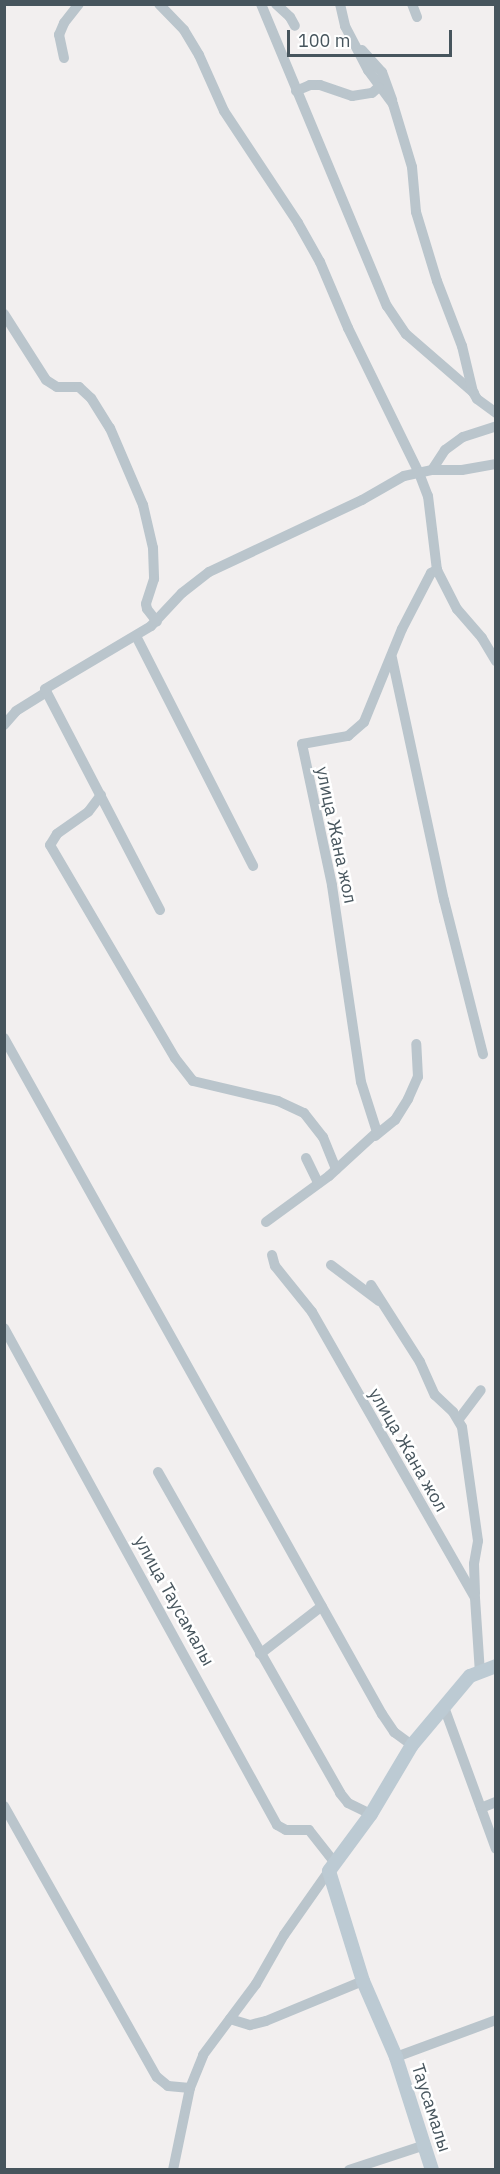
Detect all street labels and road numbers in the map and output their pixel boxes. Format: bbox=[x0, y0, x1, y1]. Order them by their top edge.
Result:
street label: улица Жана жол bbox=[311, 765, 361, 905]
street label: улица Жана жол bbox=[364, 1384, 452, 1516]
street label: улица Таусамалы bbox=[129, 1532, 219, 1670]
street label: Таусамалы bbox=[407, 2061, 455, 2155]

